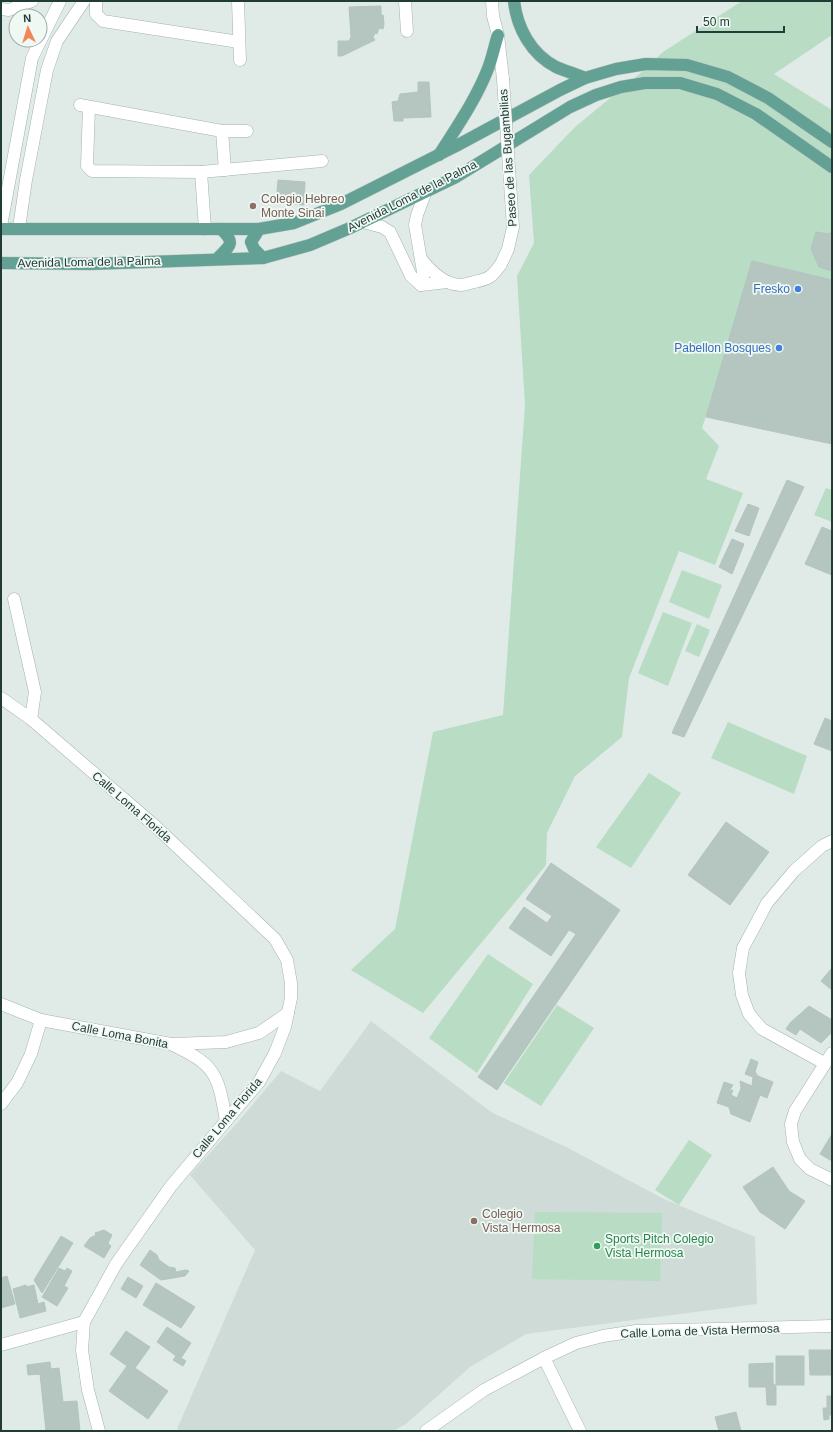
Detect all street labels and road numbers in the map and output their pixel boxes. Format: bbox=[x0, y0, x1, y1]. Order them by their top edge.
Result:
street label: Paseo de las Bugambilias bbox=[496, 89, 520, 227]
street label: Avenida Loma de la Palma bbox=[345, 157, 479, 235]
street label: Avenida Loma de la Palma bbox=[17, 254, 161, 270]
street label: Calle Loma Florida bbox=[89, 769, 175, 846]
street label: Calle Loma Bonita bbox=[71, 1019, 170, 1051]
street label: Calle Loma Florida bbox=[189, 1075, 265, 1161]
street label: Calle Loma de Vista Hermosa bbox=[620, 1321, 780, 1341]

